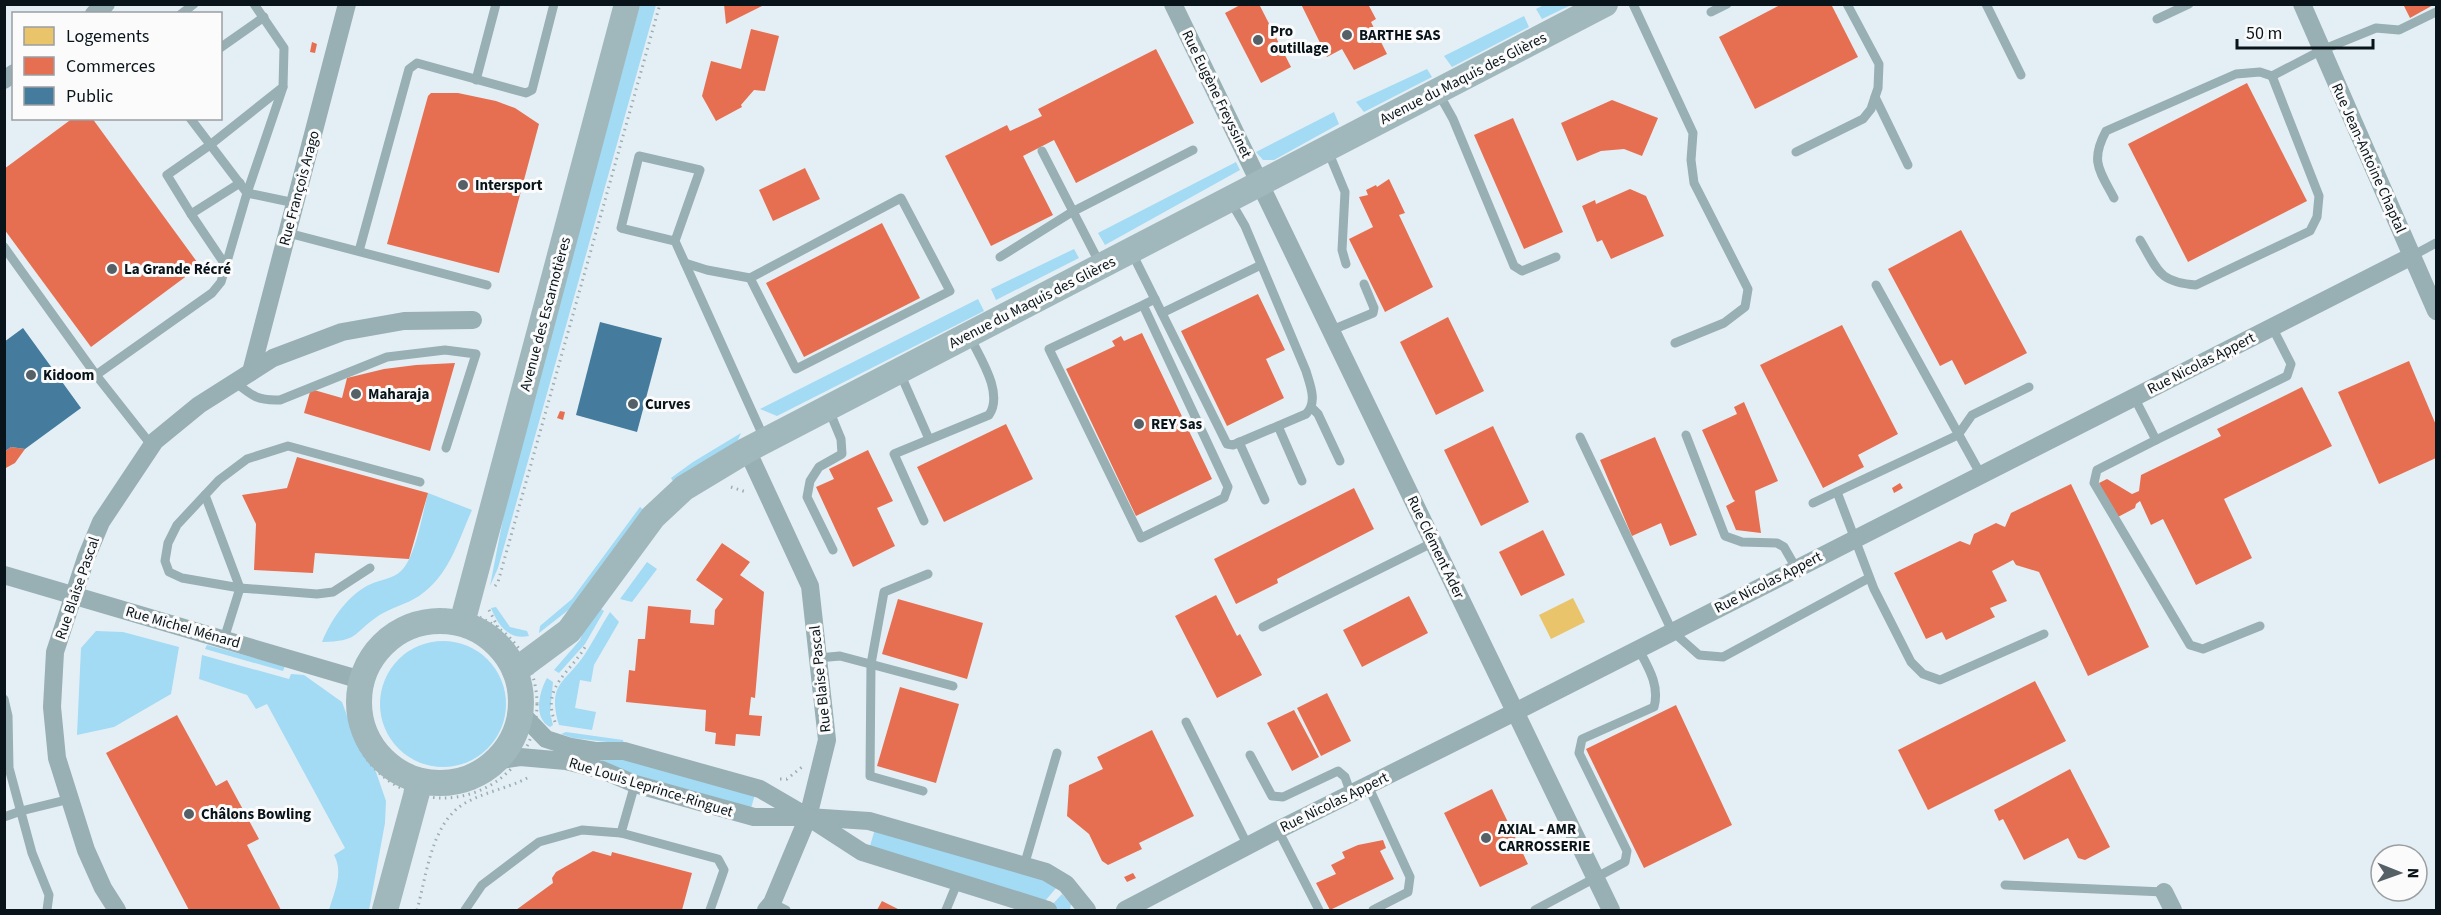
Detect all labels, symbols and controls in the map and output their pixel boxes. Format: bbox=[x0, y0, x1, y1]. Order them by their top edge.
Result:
legend bbox=[12, 12, 222, 120]
scale bar bbox=[2237, 12, 2374, 50]
place label: Pro outillage bbox=[1270, 21, 1329, 59]
text: 50 m bbox=[2246, 21, 2282, 46]
text: Logements bbox=[66, 24, 149, 49]
place label: BARTHE SAS bbox=[1359, 25, 1441, 46]
street label: Rue Eugène Freyssinet bbox=[1176, 27, 1257, 162]
street label: Avenue du Maquis des Glières bbox=[1376, 27, 1550, 130]
marker: BARTHE SAS bbox=[1340, 28, 1354, 42]
marker: Pro outillage bbox=[1251, 33, 1265, 47]
text: Commerces bbox=[66, 54, 155, 79]
street label: Rue Jean-Antoine Chaptal bbox=[2326, 80, 2411, 237]
text: Public bbox=[66, 84, 113, 109]
street label: Rue François Arago bbox=[274, 128, 325, 248]
place label: Intersport bbox=[475, 175, 543, 196]
marker: Intersport bbox=[456, 178, 470, 192]
street label: Avenue des Escarnotières bbox=[515, 235, 576, 394]
street label: Avenue du Maquis des Glières bbox=[945, 251, 1119, 354]
place label: La Grande Récré bbox=[124, 259, 231, 280]
marker: La Grande Récré bbox=[105, 262, 119, 276]
street label: Rue Nicolas Appert bbox=[2144, 327, 2259, 400]
place label: Kidoom bbox=[43, 365, 94, 386]
marker: Kidoom bbox=[24, 368, 38, 382]
place label: Maharaja bbox=[368, 384, 429, 405]
marker: Maharaja bbox=[349, 387, 363, 401]
place label: Curves bbox=[645, 394, 691, 415]
marker: Curves bbox=[626, 397, 640, 411]
place label: REY Sas bbox=[1151, 414, 1203, 435]
marker: REY Sas bbox=[1132, 417, 1146, 431]
street label: Rue Clément Ader bbox=[1402, 492, 1470, 603]
street label: Rue Blaise Pascal bbox=[50, 534, 105, 642]
street label: Rue Nicolas Appert bbox=[1711, 546, 1826, 619]
street label: Rue Michel Ménard bbox=[123, 601, 243, 654]
street label: Rue Blaise Pascal bbox=[804, 624, 837, 734]
street label: Rue Louis Leprince-Ringuet bbox=[566, 752, 736, 822]
street label: Rue Nicolas Appert bbox=[1276, 767, 1392, 838]
place label: Châlons Bowling bbox=[201, 804, 311, 825]
marker: Châlons Bowling bbox=[182, 807, 196, 821]
place label: AXIAL - AMR CARROSSERIE bbox=[1497, 819, 1591, 857]
marker: AXIAL - AMR CARROSSERIE bbox=[1479, 831, 1493, 845]
north arrow bbox=[2369, 843, 2429, 903]
text: N bbox=[2402, 868, 2424, 879]

